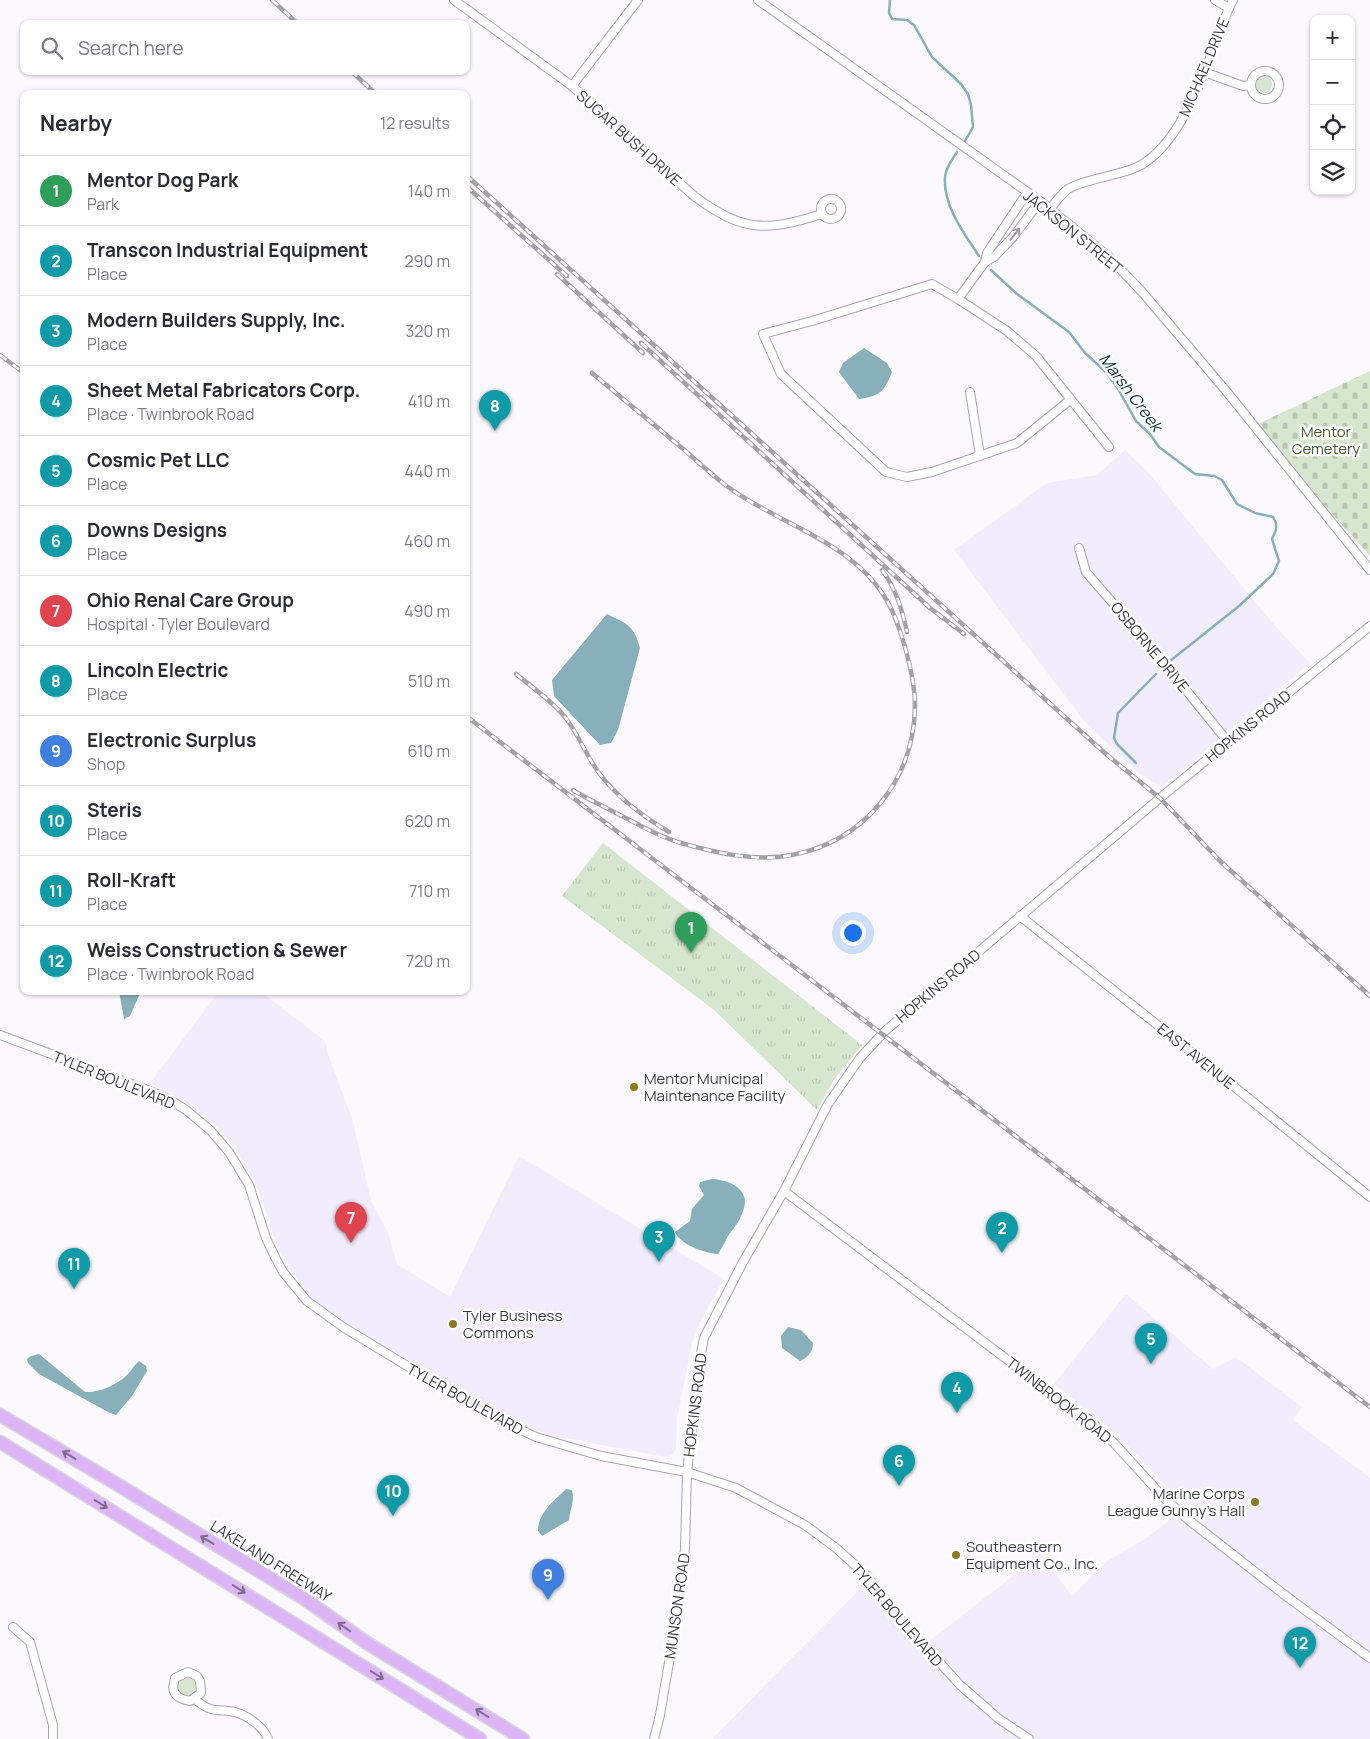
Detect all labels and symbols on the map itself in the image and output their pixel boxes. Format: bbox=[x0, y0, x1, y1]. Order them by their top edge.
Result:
street label: MICHAEL DRIVE bbox=[1174, 14, 1234, 120]
street label: SUGAR BUSH DRIVE bbox=[572, 85, 686, 191]
street label: JACKSON STREET bbox=[1019, 185, 1127, 279]
one-way arrow bbox=[1009, 228, 1020, 241]
water label: Marsh Creek bbox=[1094, 348, 1169, 437]
pin: 8 bbox=[479, 390, 511, 431]
park label: Mentor Cemetery bbox=[1292, 421, 1360, 459]
street label: OSBORNE DRIVE bbox=[1106, 597, 1194, 697]
street label: HOPKINS ROAD bbox=[1201, 685, 1295, 767]
pin: 1 bbox=[675, 912, 707, 953]
your location bbox=[840, 920, 866, 946]
street label: HOPKINS ROAD bbox=[891, 944, 985, 1028]
street label: EAST AVENUE bbox=[1153, 1018, 1239, 1094]
street label: TYLER BOULEVARD bbox=[50, 1046, 178, 1114]
place label: Mentor Municipal Maintenance Facility bbox=[644, 1068, 786, 1106]
marker: Mentor Municipal Maintenance Facility bbox=[628, 1081, 640, 1093]
pin: 7 bbox=[335, 1202, 367, 1243]
pin: 2 bbox=[986, 1212, 1018, 1253]
pin: 3 bbox=[643, 1221, 675, 1262]
pin: 11 bbox=[58, 1248, 90, 1289]
place label: Tyler Business Commons bbox=[463, 1305, 562, 1343]
marker: Tyler Business Commons bbox=[447, 1318, 459, 1330]
pin: 5 bbox=[1135, 1323, 1167, 1364]
street label: HOPKINS ROAD bbox=[678, 1352, 712, 1458]
street label: TWINBROOK ROAD bbox=[1002, 1352, 1116, 1448]
street label: TYLER BOULEVARD bbox=[403, 1358, 527, 1440]
pin: 4 bbox=[941, 1372, 973, 1413]
pin: 6 bbox=[883, 1445, 915, 1486]
one-way arrow bbox=[62, 1450, 76, 1460]
pin: 10 bbox=[377, 1475, 409, 1516]
place label: Marine Corps League Gunny's Hall bbox=[1107, 1483, 1245, 1521]
marker: Marine Corps League Gunny's Hall bbox=[1249, 1496, 1261, 1508]
one-way arrow bbox=[94, 1499, 108, 1509]
street label: LAKELAND FREEWAY bbox=[206, 1515, 336, 1607]
one-way arrow bbox=[201, 1535, 215, 1545]
place label: Southeastern Equipment Co., Inc. bbox=[966, 1536, 1098, 1574]
marker: Southeastern Equipment Co., Inc. bbox=[950, 1549, 962, 1561]
street label: MUNSON ROAD bbox=[659, 1552, 695, 1660]
pin: 9 bbox=[532, 1559, 564, 1600]
street label: TYLER BOULEVARD bbox=[846, 1559, 948, 1671]
one-way arrow bbox=[232, 1585, 246, 1595]
one-way arrow bbox=[338, 1622, 352, 1632]
pin: 12 bbox=[1284, 1627, 1316, 1668]
one-way arrow bbox=[370, 1671, 384, 1681]
one-way arrow bbox=[475, 1708, 489, 1719]

